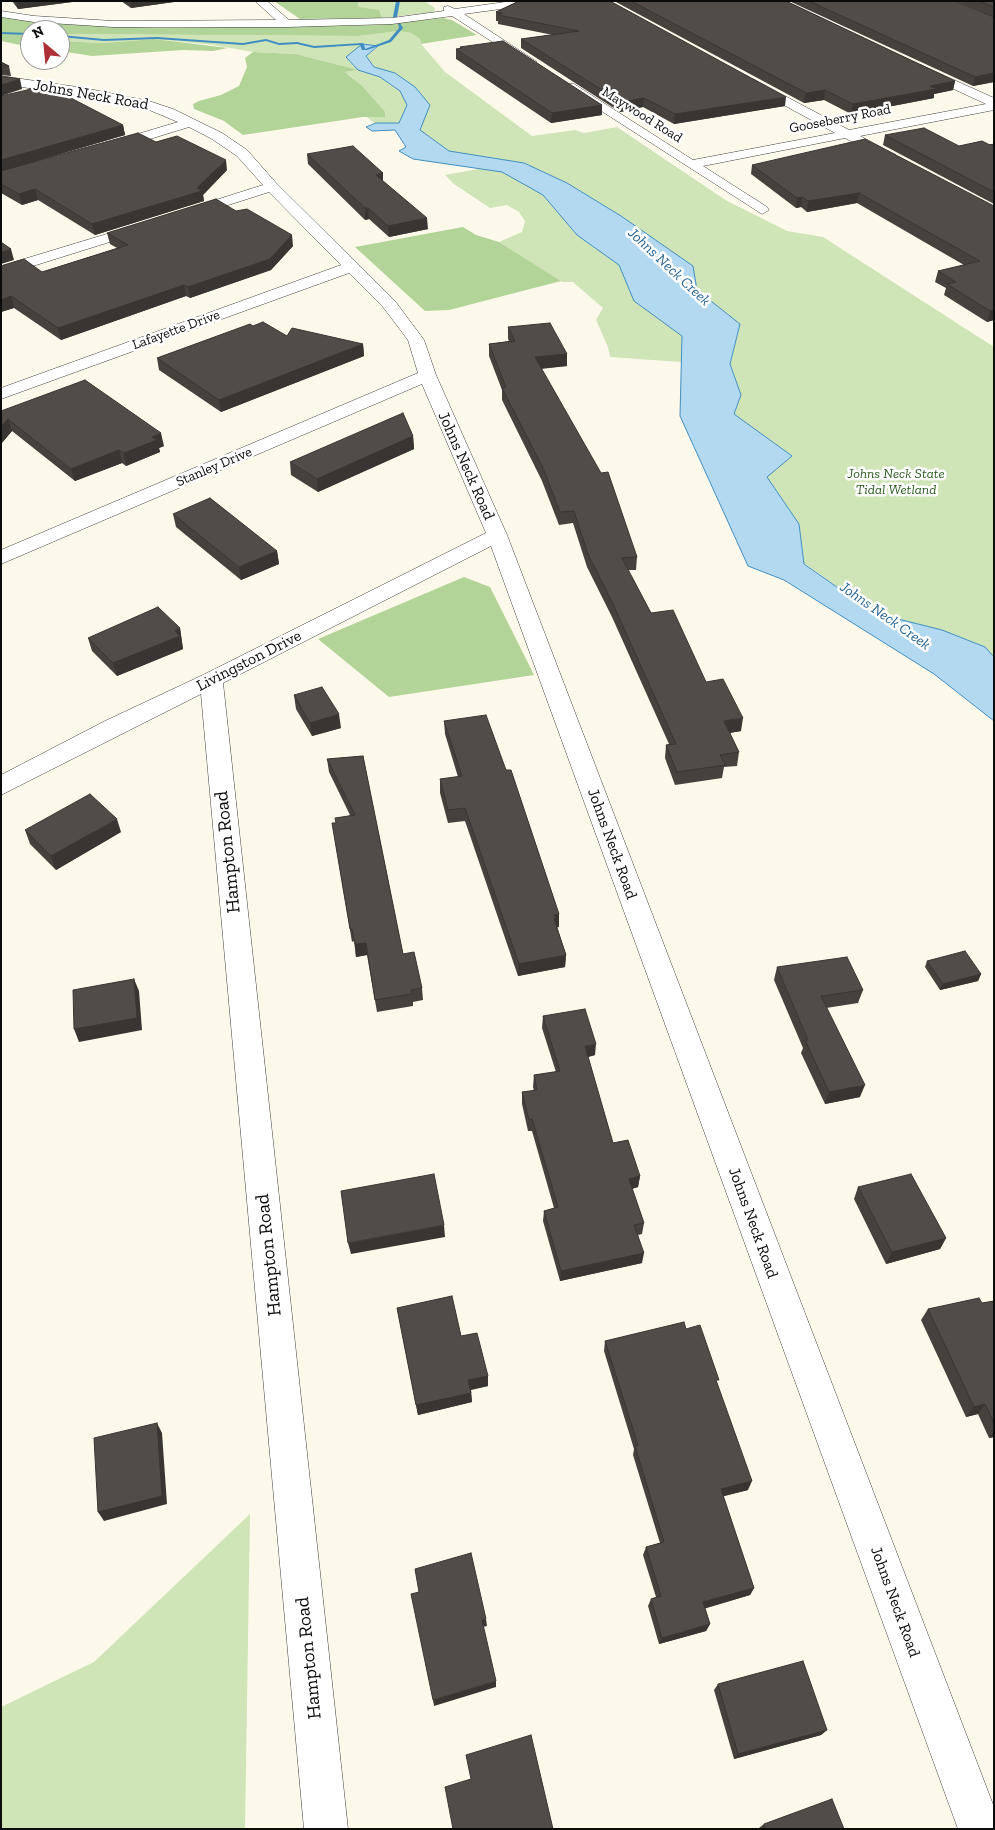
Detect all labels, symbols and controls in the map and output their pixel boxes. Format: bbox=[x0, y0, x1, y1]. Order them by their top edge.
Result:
north arrow bbox=[20, 20, 70, 70]
text: N bbox=[29, 22, 47, 42]
street label: Johns Neck Road bbox=[32, 75, 150, 115]
street label: Maywood Road bbox=[599, 84, 685, 146]
street label: Gooseberry Road bbox=[788, 101, 892, 137]
water label: Johns Neck Creek bbox=[624, 224, 714, 310]
street label: Lafayette Drive bbox=[130, 306, 222, 354]
street label: Johns Neck Road bbox=[434, 409, 498, 523]
street label: Stanley Drive bbox=[174, 443, 254, 491]
park label: Johns Neck State Tidal Wetland bbox=[847, 466, 945, 498]
water label: Johns Neck Creek bbox=[836, 578, 934, 654]
street label: Livingston Drive bbox=[193, 626, 305, 696]
street label: Johns Neck Road bbox=[583, 786, 641, 902]
street label: Hampton Road bbox=[210, 790, 246, 914]
street label: Johns Neck Road bbox=[724, 1165, 782, 1281]
street label: Hampton Road bbox=[251, 1193, 287, 1317]
street label: Johns Neck Road bbox=[866, 1544, 924, 1660]
street label: Hampton Road bbox=[291, 1596, 327, 1720]

